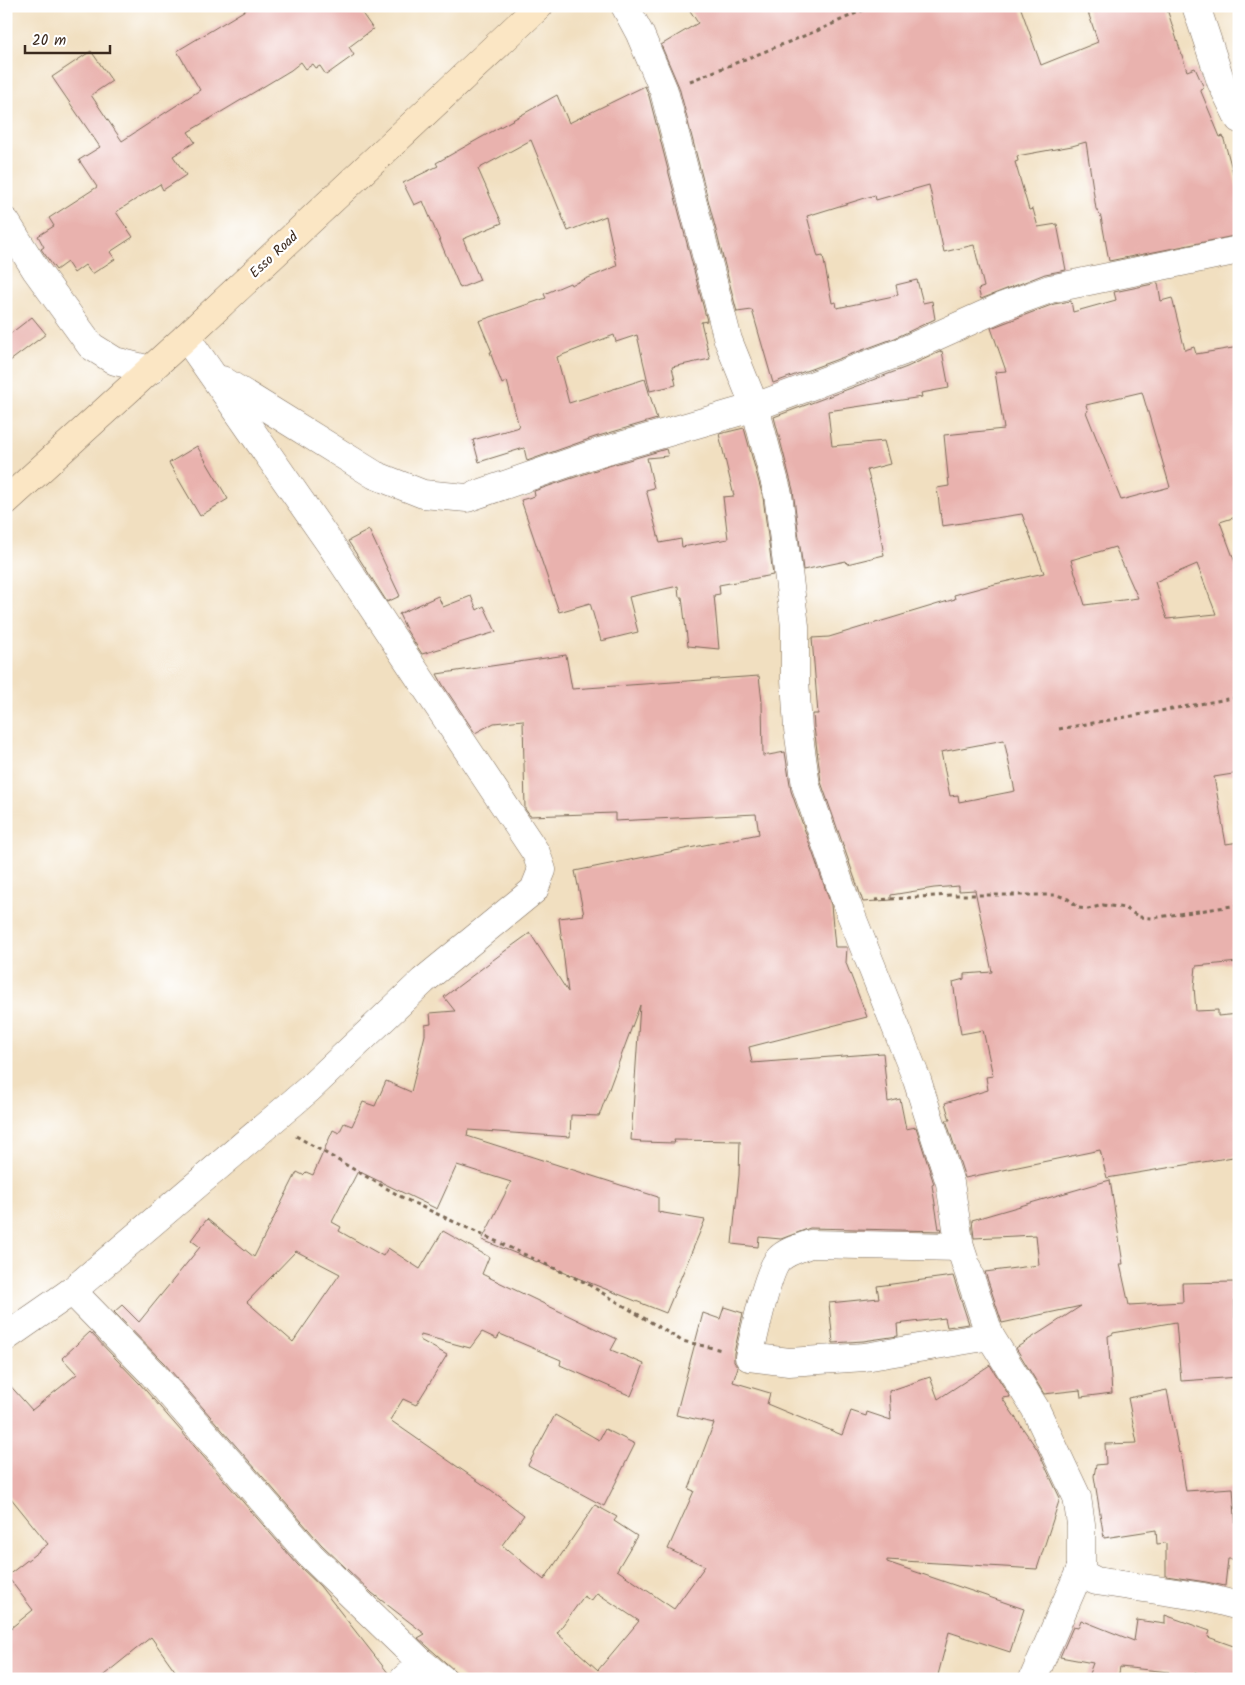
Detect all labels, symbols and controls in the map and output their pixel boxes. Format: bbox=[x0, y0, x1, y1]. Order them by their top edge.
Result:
scale bar bbox=[25, 22, 110, 54]
text: 20 m bbox=[32, 29, 66, 53]
street label: Esso Road bbox=[245, 226, 304, 284]

